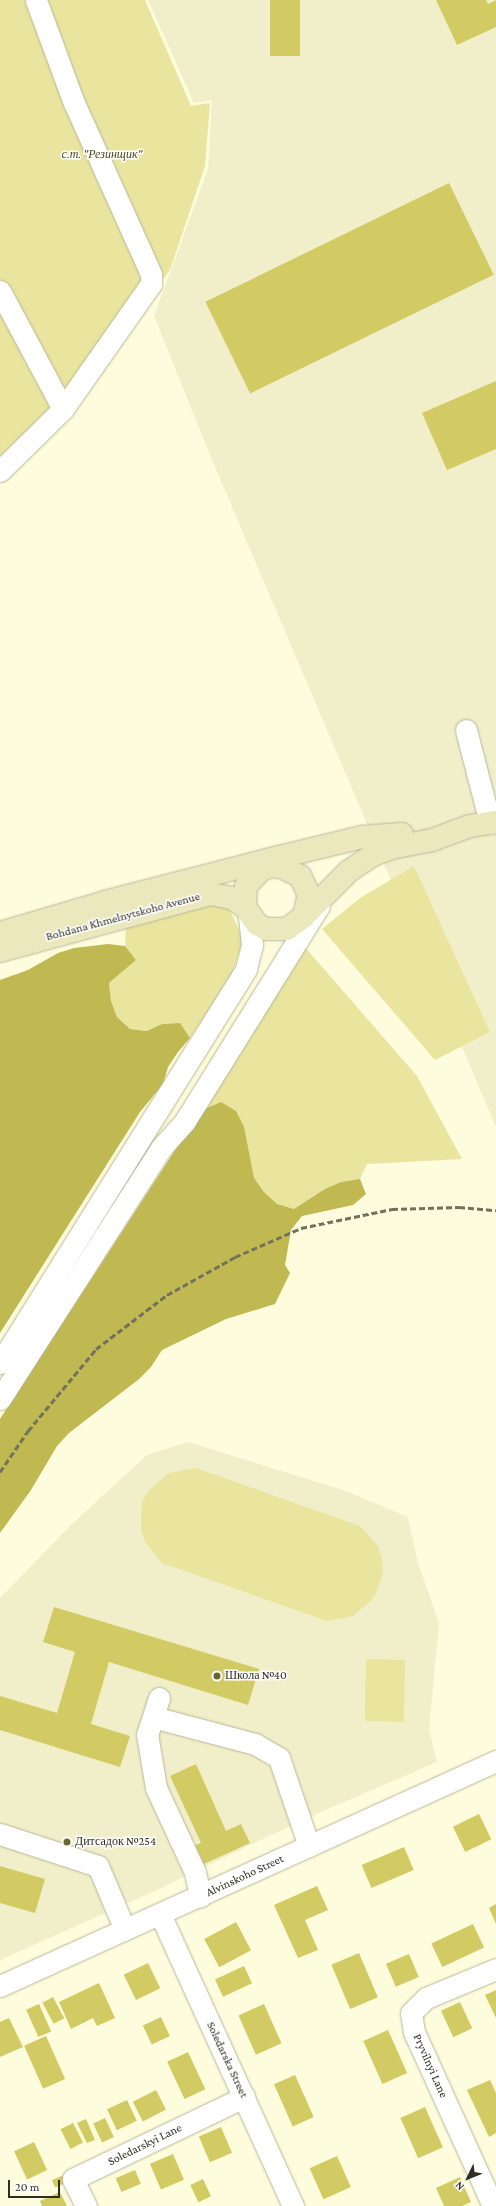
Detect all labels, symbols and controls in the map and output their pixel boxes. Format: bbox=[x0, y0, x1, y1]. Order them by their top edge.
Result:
park label: с.т. "Резинщик" bbox=[62, 148, 142, 162]
street label: Bohdana Khmelnytskoho Avenue bbox=[45, 890, 201, 944]
place label: Школа №40 bbox=[225, 1669, 287, 1683]
marker: Школа №40 bbox=[212, 1671, 222, 1681]
place label: Дитсадок №254 bbox=[75, 1835, 156, 1849]
marker: Дитсадок №254 bbox=[62, 1837, 72, 1847]
street label: Alvinskoho Street bbox=[204, 1852, 286, 1900]
street label: Soledarska Street bbox=[203, 2020, 251, 2100]
street label: Pryvilnyi Lane bbox=[410, 2032, 450, 2100]
street label: Soledarskyi Lane bbox=[106, 2121, 184, 2169]
north arrow bbox=[448, 2158, 488, 2198]
scale bar bbox=[10, 2172, 62, 2198]
text: N bbox=[452, 2179, 466, 2193]
text: 20 m bbox=[15, 2180, 39, 2194]

